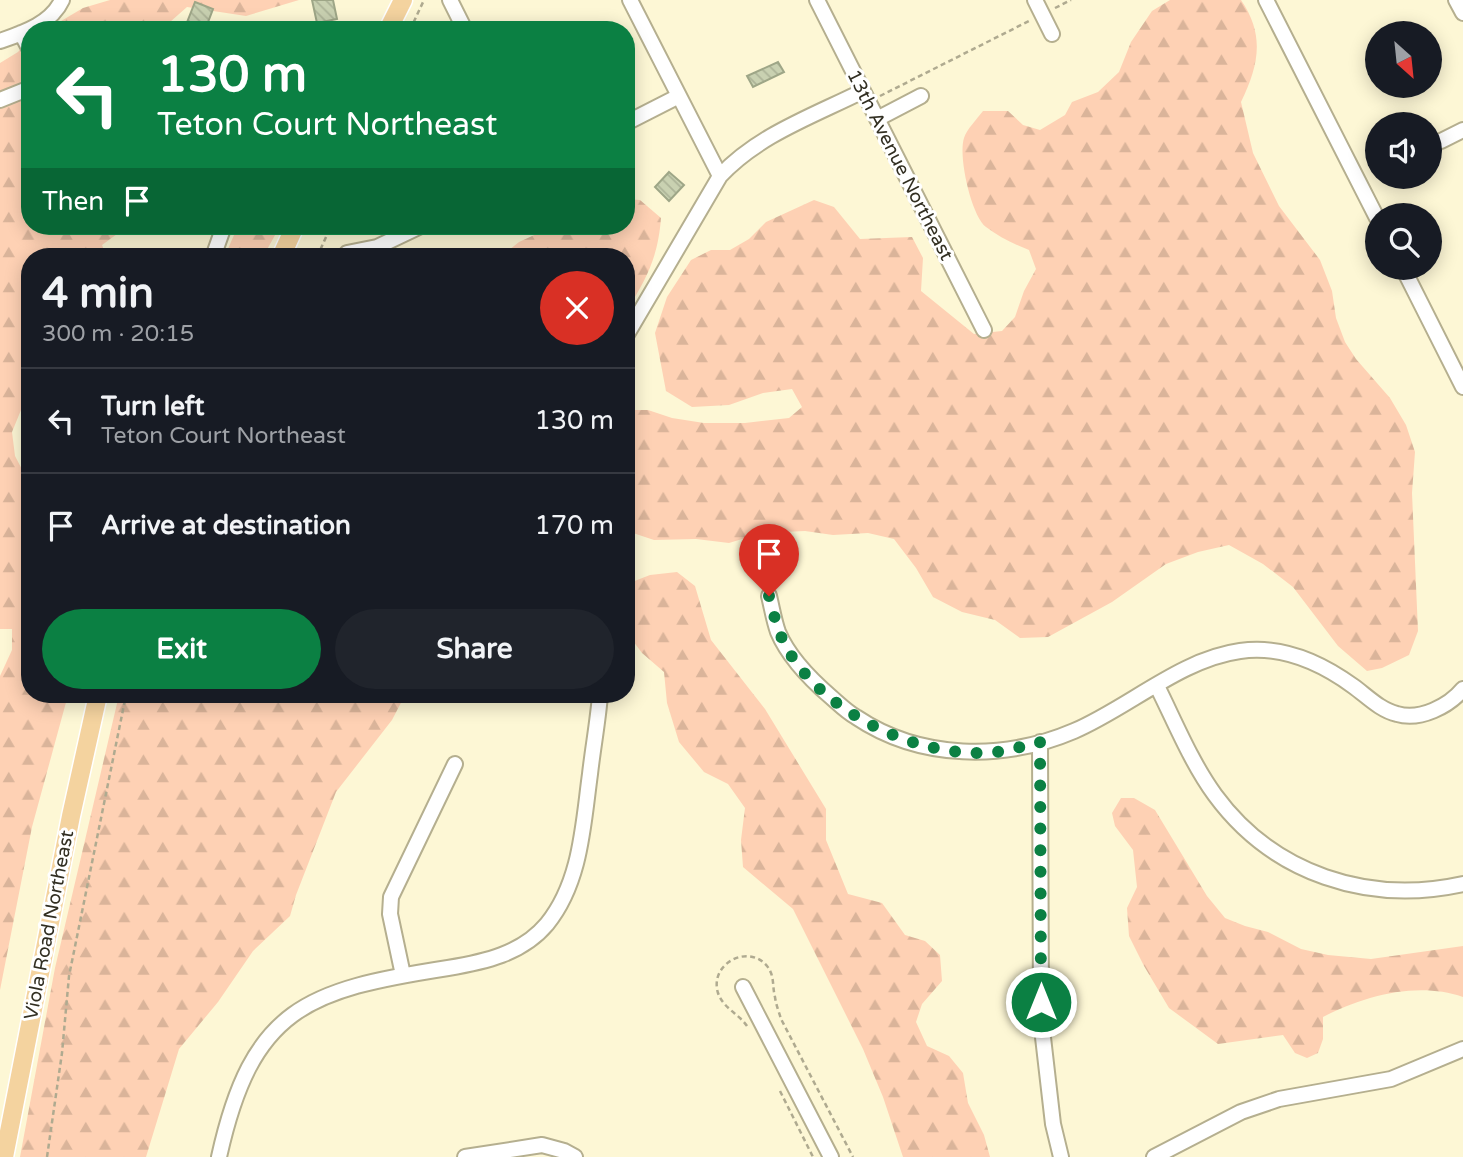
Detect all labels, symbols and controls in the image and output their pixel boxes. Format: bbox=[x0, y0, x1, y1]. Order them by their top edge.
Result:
north arrow bbox=[1365, 21, 1442, 98]
map controls bbox=[1365, 21, 1442, 280]
text: 130 m bbox=[157, 46, 307, 105]
icon: left bbox=[42, 49, 133, 140]
street label: 13th Avenue Northeast bbox=[842, 66, 958, 264]
text: Teton Court Northeast bbox=[157, 106, 498, 144]
button: sound bbox=[1365, 112, 1442, 189]
icon: arrive bbox=[118, 182, 156, 220]
text: Then bbox=[42, 186, 104, 217]
button: search bbox=[1365, 203, 1442, 280]
text: 4 min bbox=[42, 268, 154, 319]
button: close bbox=[540, 271, 614, 345]
text: 300 m · 20:15 bbox=[42, 320, 194, 348]
text: Turn left bbox=[101, 391, 204, 422]
icon: left bbox=[42, 402, 80, 440]
text: 130 m bbox=[534, 405, 614, 436]
text: Teton Court Northeast bbox=[101, 422, 346, 450]
icon: arrive bbox=[42, 507, 80, 545]
text: Arrive at destination bbox=[101, 510, 351, 541]
text: 170 m bbox=[534, 510, 614, 541]
pin bbox=[739, 524, 799, 596]
icon: arrive bbox=[750, 535, 788, 573]
button: Exit bbox=[42, 609, 321, 689]
button: Share bbox=[335, 609, 614, 689]
street label: Viola Road Northeast bbox=[20, 828, 78, 1022]
position arrow bbox=[1004, 965, 1078, 1039]

